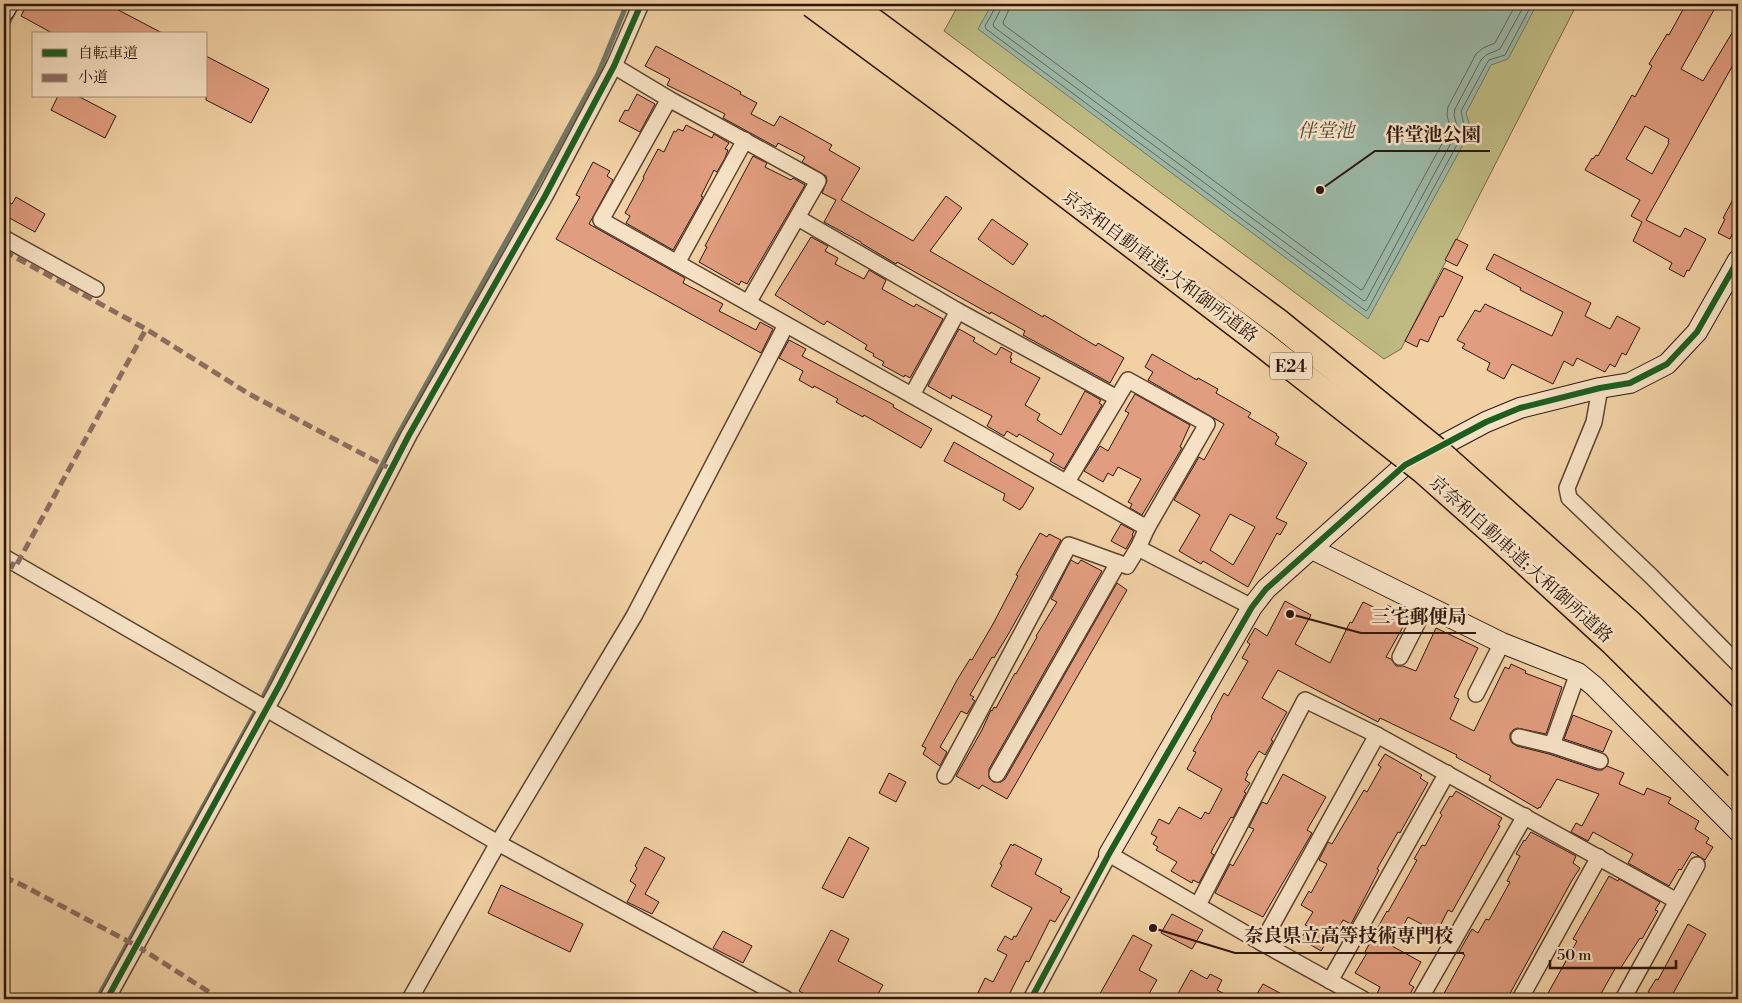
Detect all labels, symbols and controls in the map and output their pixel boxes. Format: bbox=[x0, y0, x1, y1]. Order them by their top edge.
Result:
legend bbox=[32, 32, 208, 98]
text: 自転車道 bbox=[78, 44, 138, 63]
text: 小道 bbox=[78, 68, 108, 87]
callout: 伴堂池公園 bbox=[1375, 117, 1490, 151]
water label: 伴堂池 bbox=[1297, 119, 1356, 143]
text: 伴堂池公園 bbox=[1385, 123, 1481, 147]
street label: 京奈和自動車道;大和御所道路 bbox=[1057, 185, 1262, 348]
road number: E24 bbox=[1270, 352, 1312, 380]
street label: 京奈和自動車道;大和御所道路 bbox=[1424, 471, 1617, 648]
callout: 三宅郵便局 bbox=[1361, 599, 1476, 633]
text: 三宅郵便局 bbox=[1371, 605, 1467, 629]
callout: 奈良県立高等技術専門校 bbox=[1235, 919, 1464, 953]
text: 奈良県立高等技術専門校 bbox=[1244, 924, 1454, 948]
scale bar bbox=[1550, 938, 1676, 970]
text: 50 m bbox=[1557, 946, 1591, 965]

